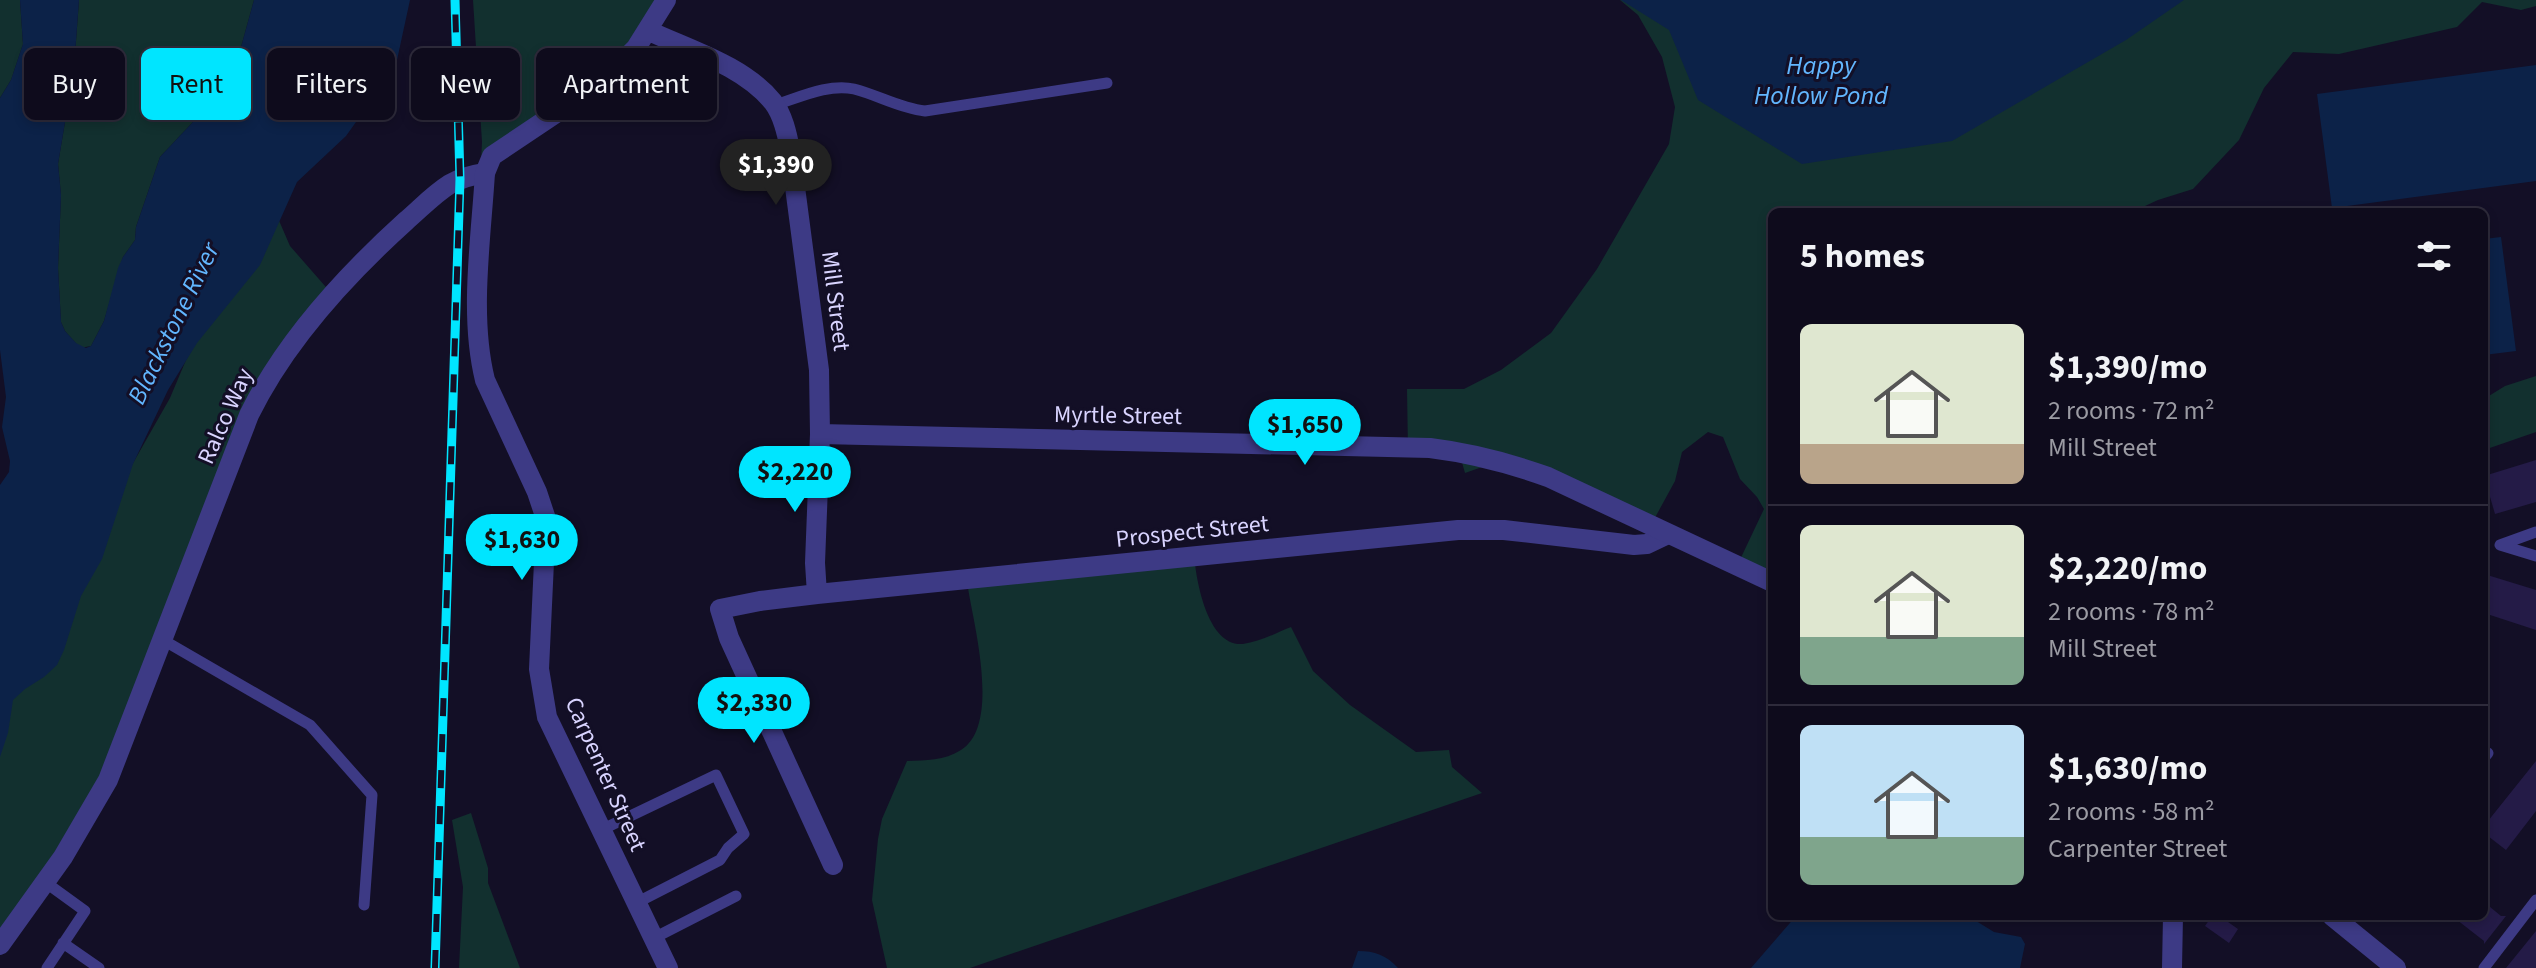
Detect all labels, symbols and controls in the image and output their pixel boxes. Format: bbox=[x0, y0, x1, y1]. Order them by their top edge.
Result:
water label: Happy Hollow Pond bbox=[1754, 47, 1889, 114]
chip: Buy bbox=[24, 48, 125, 120]
chip: Rent bbox=[141, 48, 251, 120]
chip: Filters bbox=[267, 48, 395, 120]
chip: New bbox=[411, 48, 520, 120]
chip: Apartment bbox=[536, 48, 717, 120]
pin: $1,390 bbox=[711, 139, 841, 207]
text: $1,390 bbox=[738, 146, 814, 183]
text: 5 homes bbox=[1800, 232, 1925, 281]
icon: filters bbox=[2412, 234, 2456, 278]
water label: Blackstone River bbox=[118, 235, 229, 410]
street label: Mill Street bbox=[812, 249, 859, 353]
text: $1,390/mo bbox=[2048, 343, 2208, 392]
icon: home bbox=[1864, 356, 1960, 452]
street label: Ralco Way bbox=[189, 363, 262, 470]
text: 2 rooms · 72 m² bbox=[2048, 392, 2215, 429]
street label: Myrtle Street bbox=[1054, 397, 1182, 434]
pin: $1,650 bbox=[1240, 399, 1370, 467]
text: $1,650 bbox=[1267, 406, 1343, 443]
text: Mill Street bbox=[2048, 429, 2157, 466]
pin: $2,220 bbox=[730, 446, 860, 514]
text: $2,220 bbox=[757, 453, 833, 490]
street label: Prospect Street bbox=[1114, 506, 1270, 557]
pin: $1,630 bbox=[457, 514, 587, 582]
text: $1,630 bbox=[484, 521, 560, 558]
text: $2,220/mo bbox=[2048, 544, 2208, 593]
icon: home bbox=[1864, 557, 1960, 653]
text: 2 rooms · 78 m² bbox=[2048, 593, 2215, 630]
text: Mill Street bbox=[2048, 630, 2157, 667]
pin: $2,330 bbox=[689, 677, 819, 745]
text: $2,330 bbox=[716, 684, 792, 721]
street label: Carpenter Street bbox=[556, 692, 655, 857]
text: $1,630/mo bbox=[2048, 744, 2208, 793]
icon: home bbox=[1864, 757, 1960, 853]
text: 2 rooms · 58 m² bbox=[2048, 793, 2215, 830]
text: Carpenter Street bbox=[2048, 830, 2227, 867]

